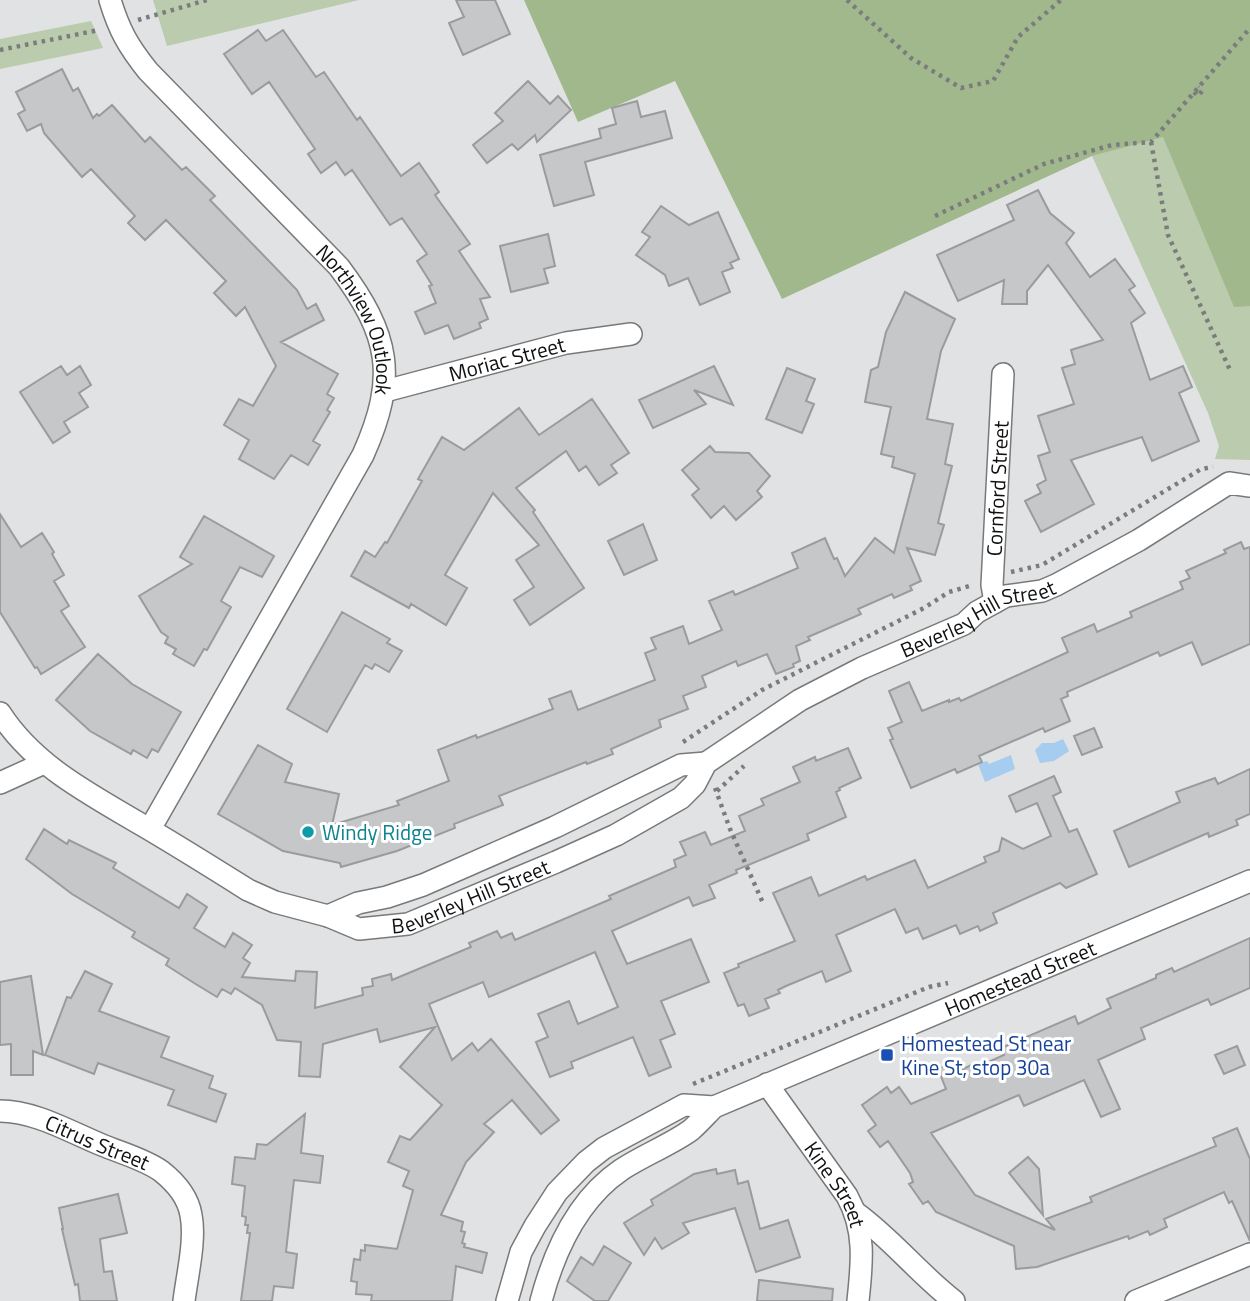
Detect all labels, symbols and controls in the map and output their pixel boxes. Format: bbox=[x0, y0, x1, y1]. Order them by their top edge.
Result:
street label: Northview Outlook bbox=[309, 236, 400, 397]
street label: Moriac Street bbox=[445, 328, 569, 389]
street label: Cornford Street bbox=[978, 419, 1017, 557]
street label: Beverley Hill Street bbox=[895, 571, 1061, 666]
place label: Windy Ridge bbox=[322, 816, 432, 848]
marker: Windy Ridge bbox=[300, 824, 316, 840]
street label: Beverley Hill Street bbox=[390, 850, 555, 942]
street label: Homestead Street bbox=[939, 932, 1101, 1024]
place label: Homestead St near Kine St, stop 30a bbox=[901, 1027, 1071, 1083]
marker: Homestead St near Kine St, stop 30a bbox=[879, 1047, 895, 1063]
street label: Citrus Street bbox=[41, 1106, 156, 1178]
street label: Kine Street bbox=[797, 1134, 874, 1231]

